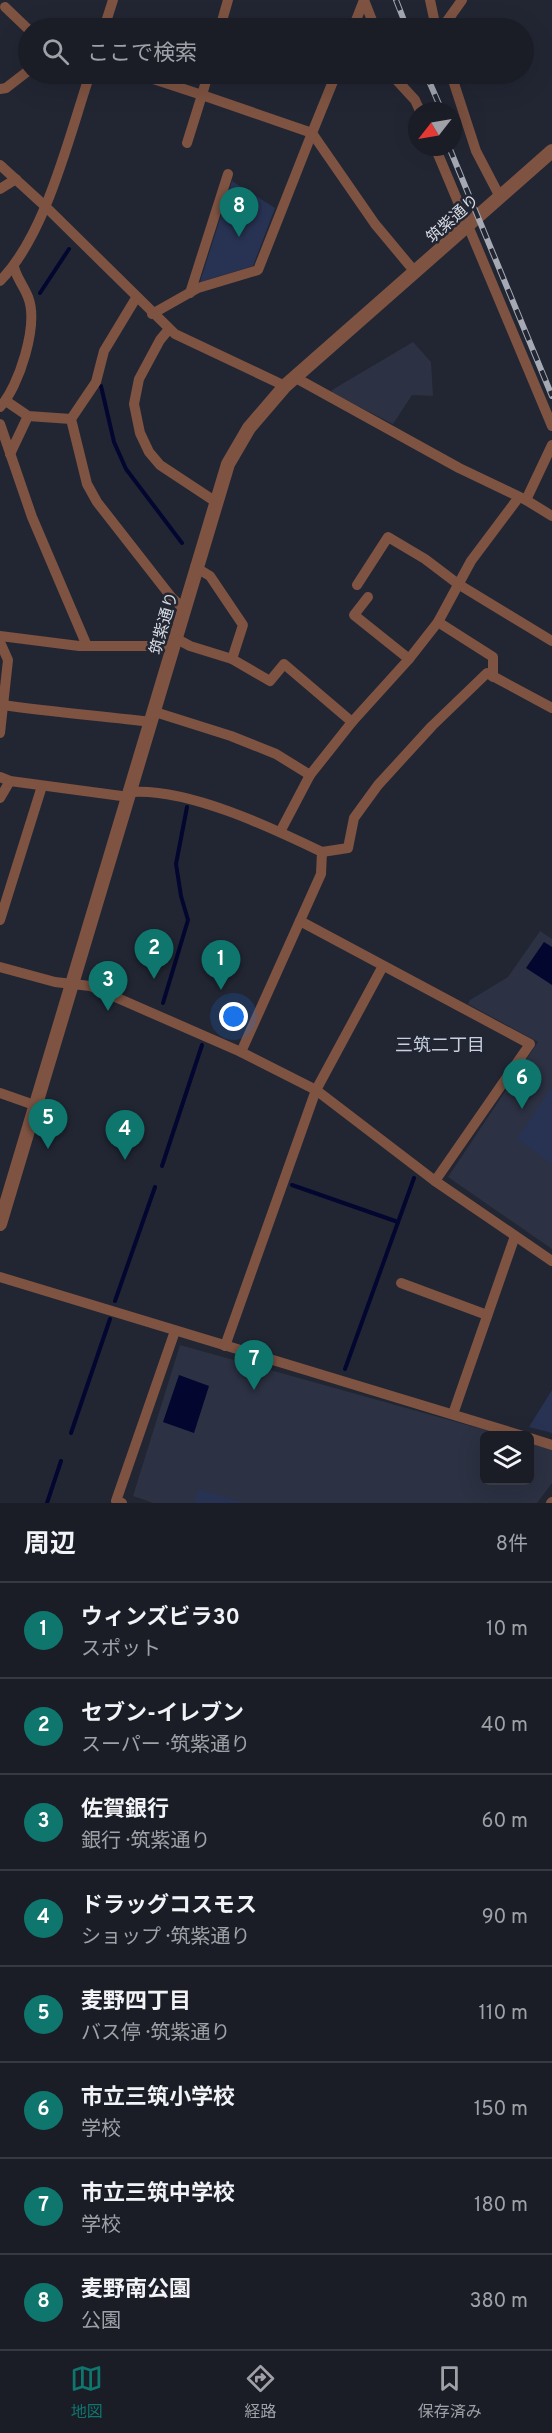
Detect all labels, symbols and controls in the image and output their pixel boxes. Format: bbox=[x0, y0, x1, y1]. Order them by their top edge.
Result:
search box bbox=[18, 18, 534, 84]
icon: search bbox=[39, 35, 72, 68]
text: ここで検索 bbox=[87, 41, 197, 68]
north arrow bbox=[408, 102, 462, 156]
pin: 8 bbox=[220, 188, 258, 237]
street label: 筑紫通り bbox=[423, 191, 484, 248]
street label: 筑紫通り bbox=[146, 590, 183, 657]
pin: 2 bbox=[134, 930, 174, 979]
pin: 1 bbox=[202, 940, 240, 990]
pin: 3 bbox=[88, 962, 128, 1011]
your location bbox=[219, 1002, 248, 1031]
district label: 三筑二丁目 bbox=[395, 1035, 485, 1058]
pin: 6 bbox=[502, 1060, 542, 1109]
pin: 5 bbox=[28, 1100, 68, 1149]
pin: 4 bbox=[106, 1110, 144, 1160]
pin: 7 bbox=[234, 1340, 274, 1390]
map controls bbox=[480, 1431, 534, 1485]
button: layers bbox=[480, 1431, 534, 1485]
text: 周辺 bbox=[24, 1529, 76, 1562]
text: 8件 bbox=[496, 1532, 528, 1558]
text: ウィンズビラ30 bbox=[81, 1605, 240, 1632]
text: 1 bbox=[40, 1617, 48, 1643]
text: 10 m bbox=[486, 1617, 528, 1643]
text: スポット bbox=[81, 1637, 161, 1663]
text: セブン-イレブン bbox=[81, 1701, 244, 1728]
text: 2 bbox=[37, 1713, 50, 1739]
text: 40 m bbox=[481, 1713, 528, 1739]
text: スーパー · 筑紫通り bbox=[81, 1733, 250, 1759]
text: 佐賀銀行 bbox=[81, 1797, 169, 1824]
text: 3 bbox=[38, 1809, 50, 1835]
text: 60 m bbox=[482, 1809, 528, 1835]
text: 銀行 · 筑紫通り bbox=[81, 1829, 210, 1855]
text: ドラッグコスモス bbox=[81, 1893, 257, 1920]
text: 4 bbox=[37, 1905, 50, 1931]
text: 90 m bbox=[482, 1905, 528, 1931]
text: ショップ · 筑紫通り bbox=[81, 1925, 250, 1951]
text: 麦野四丁目 bbox=[81, 1989, 191, 2016]
text: 5 bbox=[37, 2001, 50, 2027]
text: 110 m bbox=[479, 2001, 528, 2027]
text: バス停 · 筑紫通り bbox=[81, 2021, 230, 2047]
text: 市立三筑小学校 bbox=[81, 2085, 235, 2112]
text: 6 bbox=[37, 2097, 50, 2123]
text: 150 m bbox=[474, 2097, 528, 2123]
text: 学校 bbox=[81, 2117, 121, 2143]
text: 市立三筑中学校 bbox=[81, 2181, 235, 2208]
text: 7 bbox=[38, 2193, 49, 2219]
text: 180 m bbox=[474, 2193, 528, 2219]
text: 学校 bbox=[81, 2213, 121, 2239]
text: 麦野南公園 bbox=[81, 2277, 191, 2304]
text: 8 bbox=[37, 2289, 50, 2315]
text: 380 m bbox=[469, 2289, 528, 2315]
text: 公園 bbox=[81, 2309, 121, 2335]
tab: 地図 bbox=[70, 2362, 103, 2423]
tab: 経路 bbox=[244, 2362, 277, 2423]
tab: 保存済み bbox=[418, 2362, 482, 2423]

